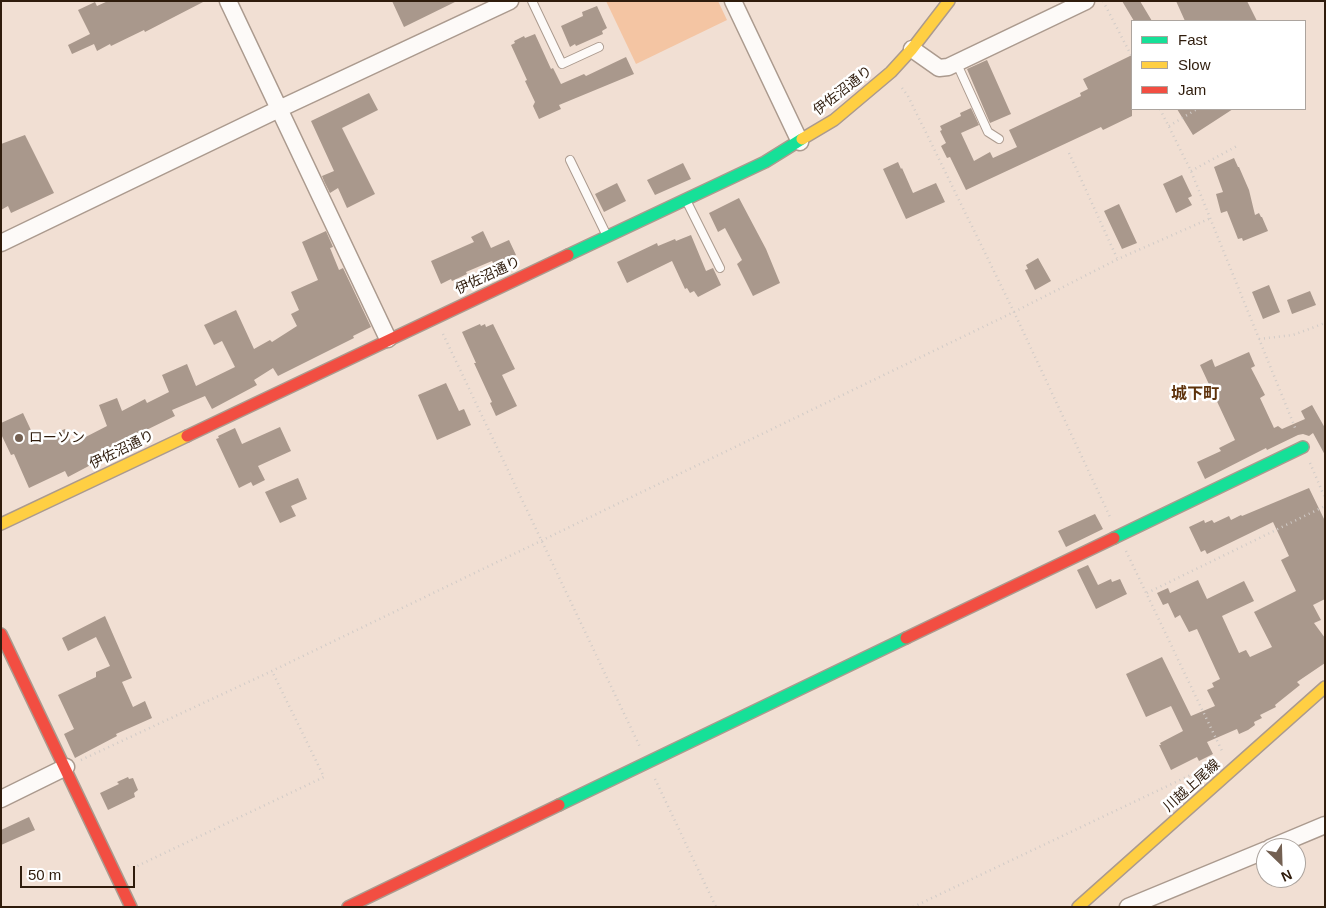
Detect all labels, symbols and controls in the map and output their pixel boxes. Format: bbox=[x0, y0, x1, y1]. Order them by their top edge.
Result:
legend bbox=[1131, 20, 1306, 110]
text: Fast bbox=[1178, 31, 1207, 48]
text: Slow bbox=[1178, 56, 1211, 73]
street label: 伊佐沼通り bbox=[810, 63, 876, 119]
text: Jam bbox=[1178, 81, 1206, 98]
street label: 伊佐沼通り bbox=[453, 254, 523, 298]
district label: 城下町 bbox=[1171, 385, 1219, 405]
street label: 伊佐沼通り bbox=[87, 427, 157, 473]
place label: ローソン bbox=[29, 430, 85, 446]
marker: ローソン bbox=[13, 432, 25, 444]
street label: 川越上尾線 bbox=[1160, 756, 1224, 816]
north arrow bbox=[1256, 838, 1306, 888]
scale bar bbox=[22, 856, 138, 888]
text: 50 m bbox=[28, 866, 61, 883]
text: N bbox=[1279, 866, 1295, 885]

